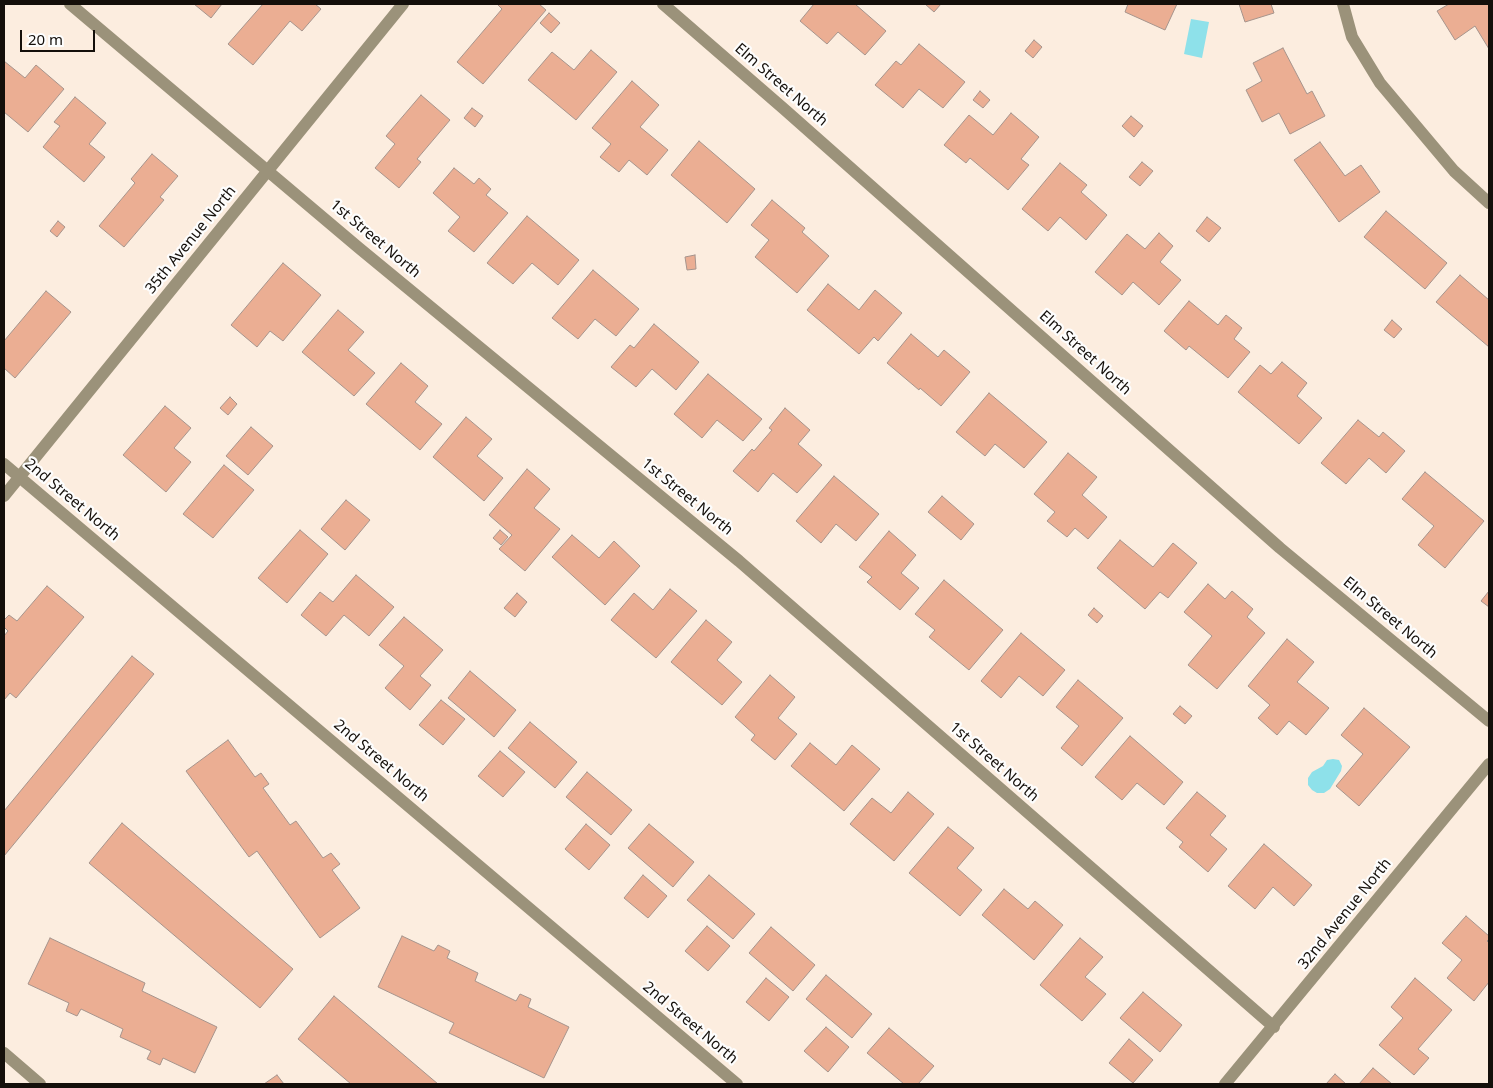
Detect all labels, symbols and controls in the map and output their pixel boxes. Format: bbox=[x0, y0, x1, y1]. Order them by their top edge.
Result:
scale bar bbox=[22, 20, 98, 52]
text: 20 m bbox=[28, 29, 63, 49]
street label: Elm Street North bbox=[731, 40, 831, 130]
street label: 35th Avenue North bbox=[142, 182, 240, 298]
street label: 1st Street North bbox=[326, 196, 424, 282]
street label: Elm Street North bbox=[1035, 307, 1135, 399]
street label: 2nd Street North bbox=[21, 455, 123, 545]
street label: 1st Street North bbox=[638, 455, 736, 539]
street label: Elm Street North bbox=[1339, 573, 1441, 663]
street label: 2nd Street North bbox=[330, 716, 432, 806]
street label: 1st Street North bbox=[946, 718, 1042, 806]
street label: 32nd Avenue North bbox=[1295, 855, 1395, 973]
street label: 2nd Street North bbox=[639, 978, 741, 1068]

